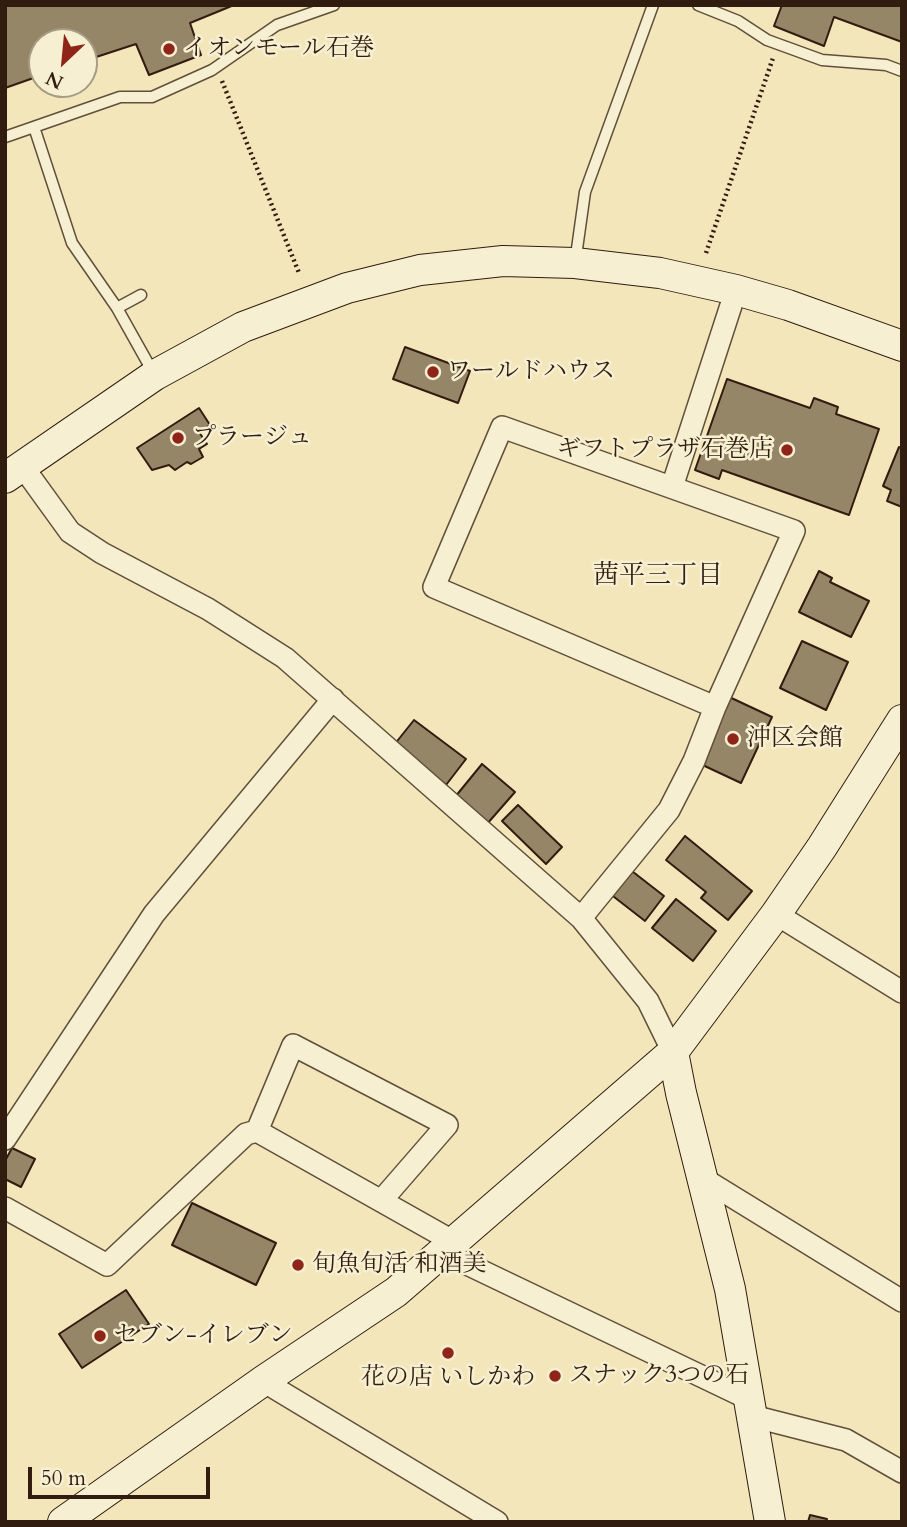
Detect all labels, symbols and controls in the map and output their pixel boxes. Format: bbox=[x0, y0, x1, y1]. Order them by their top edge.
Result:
north arrow bbox=[28, 28, 98, 98]
place label: イオンモール石巻 bbox=[183, 35, 374, 63]
marker: イオンモール石巻 bbox=[161, 41, 177, 57]
text: N bbox=[42, 65, 68, 95]
place label: ワールドハウス bbox=[447, 358, 615, 386]
marker: ワールドハウス bbox=[425, 364, 441, 380]
place label: プラージュ bbox=[192, 424, 312, 452]
marker: プラージュ bbox=[170, 430, 186, 446]
place label: ギフトプラザ石巻店 bbox=[557, 436, 773, 464]
marker: ギフトプラザ石巻店 bbox=[779, 442, 795, 458]
district label: 茜平三丁目 bbox=[593, 561, 723, 593]
place label: 沖区会館 bbox=[747, 725, 843, 753]
marker: 沖区会館 bbox=[725, 731, 741, 747]
place label: 旬魚旬活 和酒美 bbox=[312, 1251, 486, 1279]
marker: 旬魚旬活 和酒美 bbox=[290, 1257, 306, 1273]
place label: セブン-イレブン bbox=[114, 1322, 293, 1350]
marker: セブン-イレブン bbox=[92, 1328, 108, 1344]
marker: 花の店 いしかわ bbox=[440, 1345, 456, 1361]
place label: スナック3つの石 bbox=[569, 1362, 749, 1390]
place label: 花の店 いしかわ bbox=[361, 1364, 535, 1392]
marker: スナック3つの石 bbox=[547, 1368, 563, 1384]
scale bar bbox=[32, 1454, 214, 1498]
text: 50 m bbox=[41, 1464, 86, 1493]

